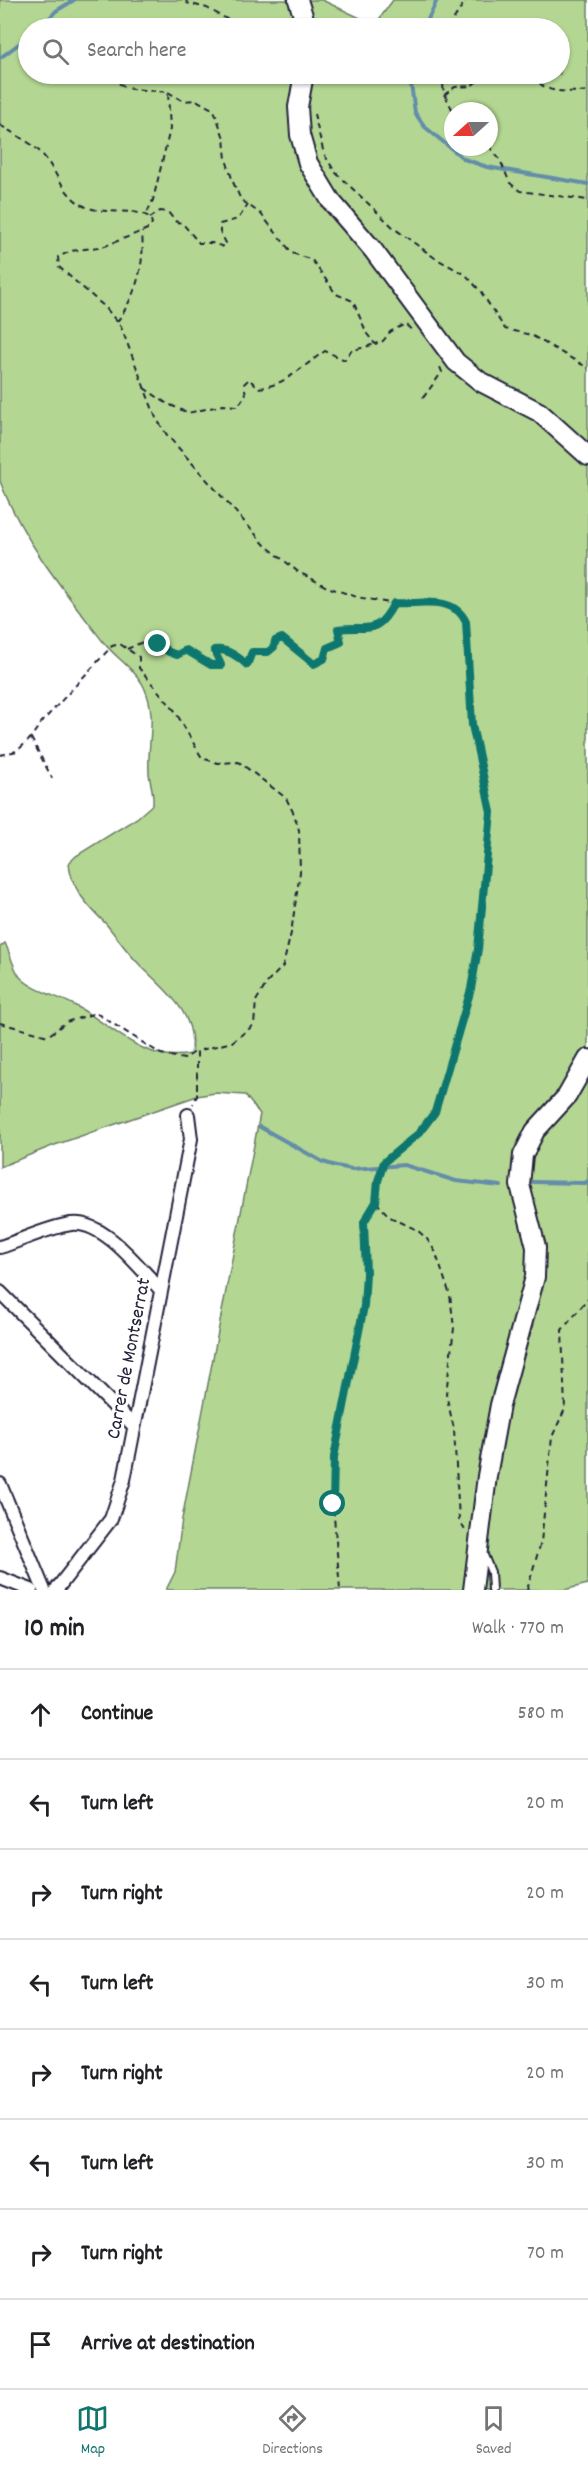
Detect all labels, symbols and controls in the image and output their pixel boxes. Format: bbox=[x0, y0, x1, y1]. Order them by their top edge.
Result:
search box bbox=[18, 18, 570, 84]
icon: search bbox=[39, 35, 72, 68]
text: Search here bbox=[87, 36, 186, 67]
north arrow bbox=[444, 102, 498, 156]
route end bbox=[144, 630, 170, 656]
street label: Carrer de Montserrat bbox=[101, 1276, 159, 1442]
route start bbox=[319, 1490, 345, 1516]
text: 10 min bbox=[24, 1611, 84, 1648]
text: Walk · 770 m bbox=[472, 1615, 564, 1643]
icon: ahead bbox=[24, 1698, 57, 1731]
text: Continue bbox=[81, 1699, 153, 1730]
text: 580 m bbox=[518, 1700, 564, 1728]
icon: left bbox=[24, 1788, 57, 1821]
text: Turn left bbox=[81, 1789, 153, 1820]
text: 20 m bbox=[526, 1790, 564, 1818]
icon: right bbox=[24, 1878, 57, 1911]
text: Turn right bbox=[81, 1879, 163, 1910]
text: 20 m bbox=[526, 1880, 564, 1908]
icon: left bbox=[24, 1968, 57, 2001]
text: Turn left bbox=[81, 1969, 153, 2000]
text: 30 m bbox=[526, 1970, 564, 1998]
icon: right bbox=[24, 2058, 57, 2091]
text: Turn right bbox=[81, 2059, 163, 2090]
text: 20 m bbox=[526, 2060, 564, 2088]
icon: left bbox=[24, 2148, 57, 2181]
text: Turn left bbox=[81, 2149, 153, 2180]
text: 30 m bbox=[526, 2150, 564, 2178]
icon: right bbox=[24, 2238, 57, 2271]
text: Turn right bbox=[81, 2239, 163, 2270]
text: 70 m bbox=[527, 2240, 564, 2268]
icon: arrive bbox=[24, 2328, 57, 2361]
text: Arrive at destination bbox=[81, 2329, 255, 2360]
tab: Map bbox=[76, 2402, 109, 2461]
tab: Directions bbox=[262, 2402, 323, 2461]
tab: Saved bbox=[476, 2402, 512, 2461]

